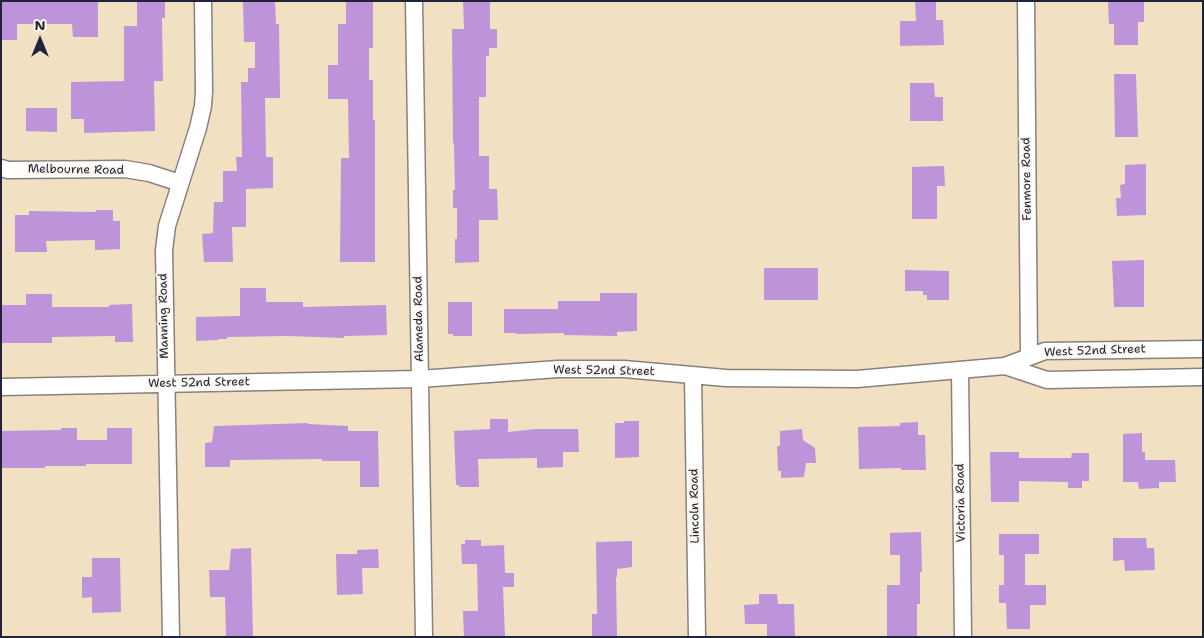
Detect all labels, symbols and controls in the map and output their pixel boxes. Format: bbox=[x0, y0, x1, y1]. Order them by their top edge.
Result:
north arrow bbox=[15, 15, 65, 65]
text: N bbox=[34, 16, 46, 34]
street label: Fenmore Road bbox=[1019, 137, 1035, 221]
street label: Melbourne Road bbox=[28, 162, 124, 178]
street label: Manning Road bbox=[156, 273, 172, 359]
street label: Alameda Road bbox=[411, 276, 427, 362]
street label: West 52nd Street bbox=[1044, 342, 1146, 360]
street label: West 52nd Street bbox=[553, 363, 655, 379]
street label: West 52nd Street bbox=[148, 375, 250, 391]
street label: Victoria Road bbox=[953, 463, 969, 543]
street label: Lincoln Road bbox=[687, 468, 703, 544]

